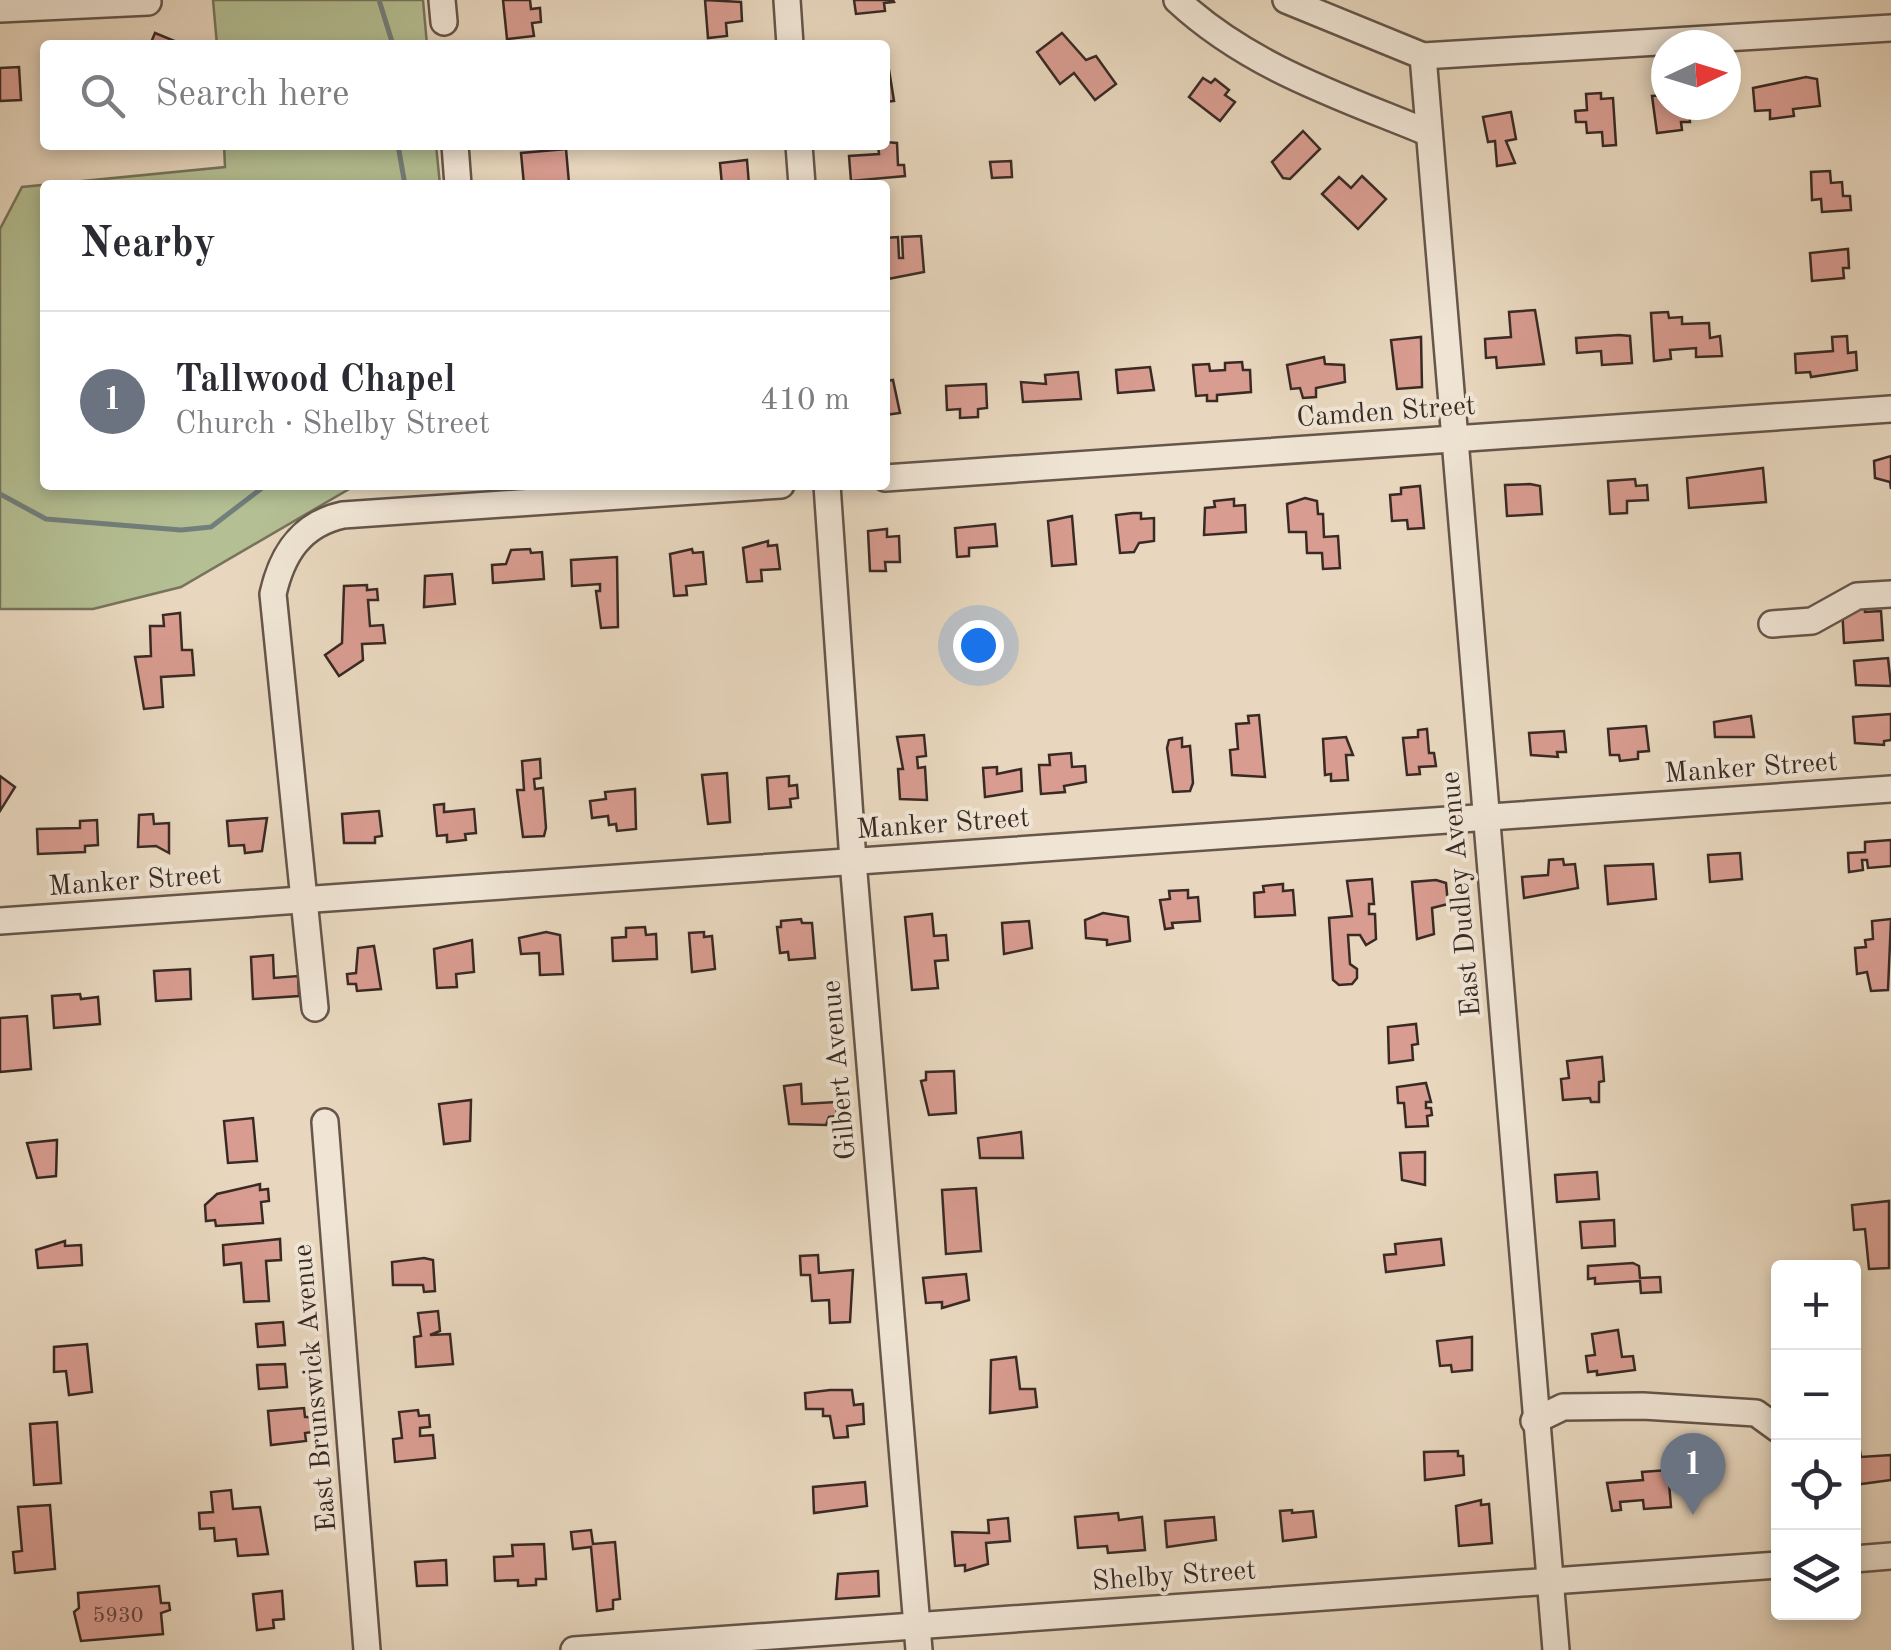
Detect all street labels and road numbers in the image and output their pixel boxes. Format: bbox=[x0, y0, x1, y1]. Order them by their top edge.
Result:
street label: Camden Street bbox=[1295, 393, 1477, 433]
street label: Manker Street bbox=[1664, 749, 1838, 789]
street label: East Dudley Avenue bbox=[1437, 770, 1487, 1018]
street label: Manker Street bbox=[856, 805, 1030, 845]
street label: Manker Street bbox=[48, 862, 222, 902]
street label: Gilbert Avenue bbox=[818, 979, 862, 1161]
street label: East Brunswick Avenue bbox=[289, 1243, 343, 1533]
street label: Shelby Street bbox=[1091, 1557, 1257, 1597]

